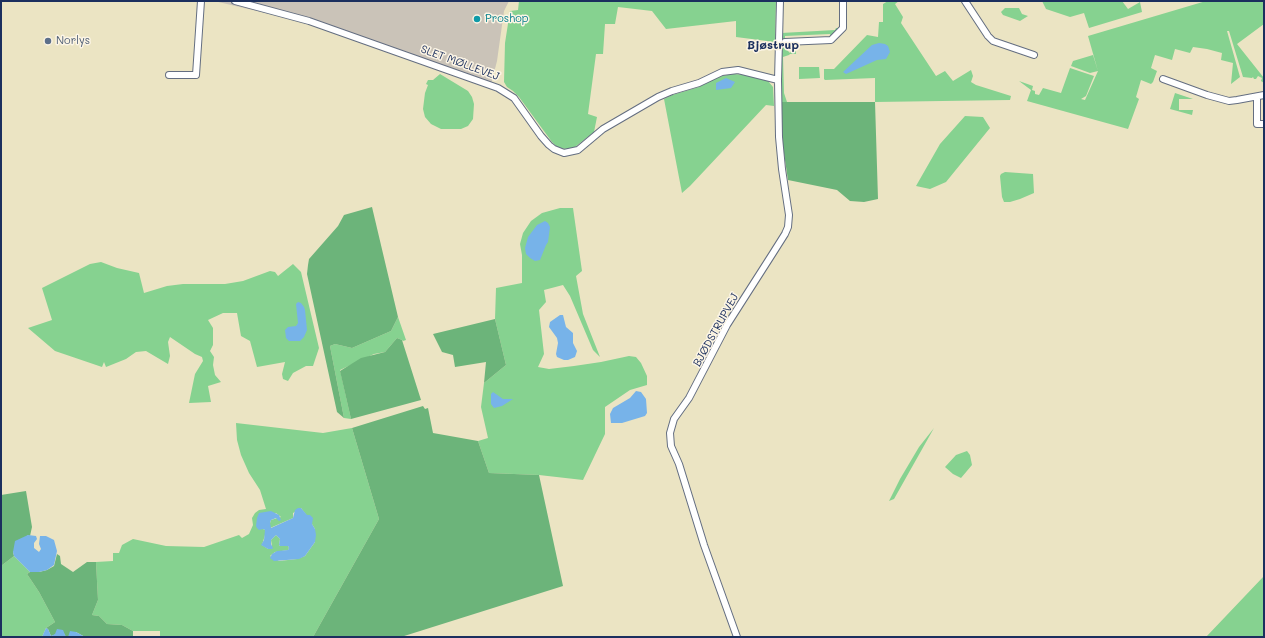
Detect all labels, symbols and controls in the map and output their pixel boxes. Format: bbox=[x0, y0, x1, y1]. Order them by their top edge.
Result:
place label: Proshop bbox=[485, 12, 529, 26]
marker: Proshop bbox=[472, 14, 482, 24]
place label: Norlys bbox=[56, 34, 90, 48]
marker: Norlys bbox=[43, 36, 53, 46]
district label: Bjøstrup bbox=[747, 38, 799, 52]
street label: SLET MØLLEVEJ bbox=[419, 43, 501, 83]
street label: BJØDSTRUPVEJ bbox=[690, 291, 742, 369]

